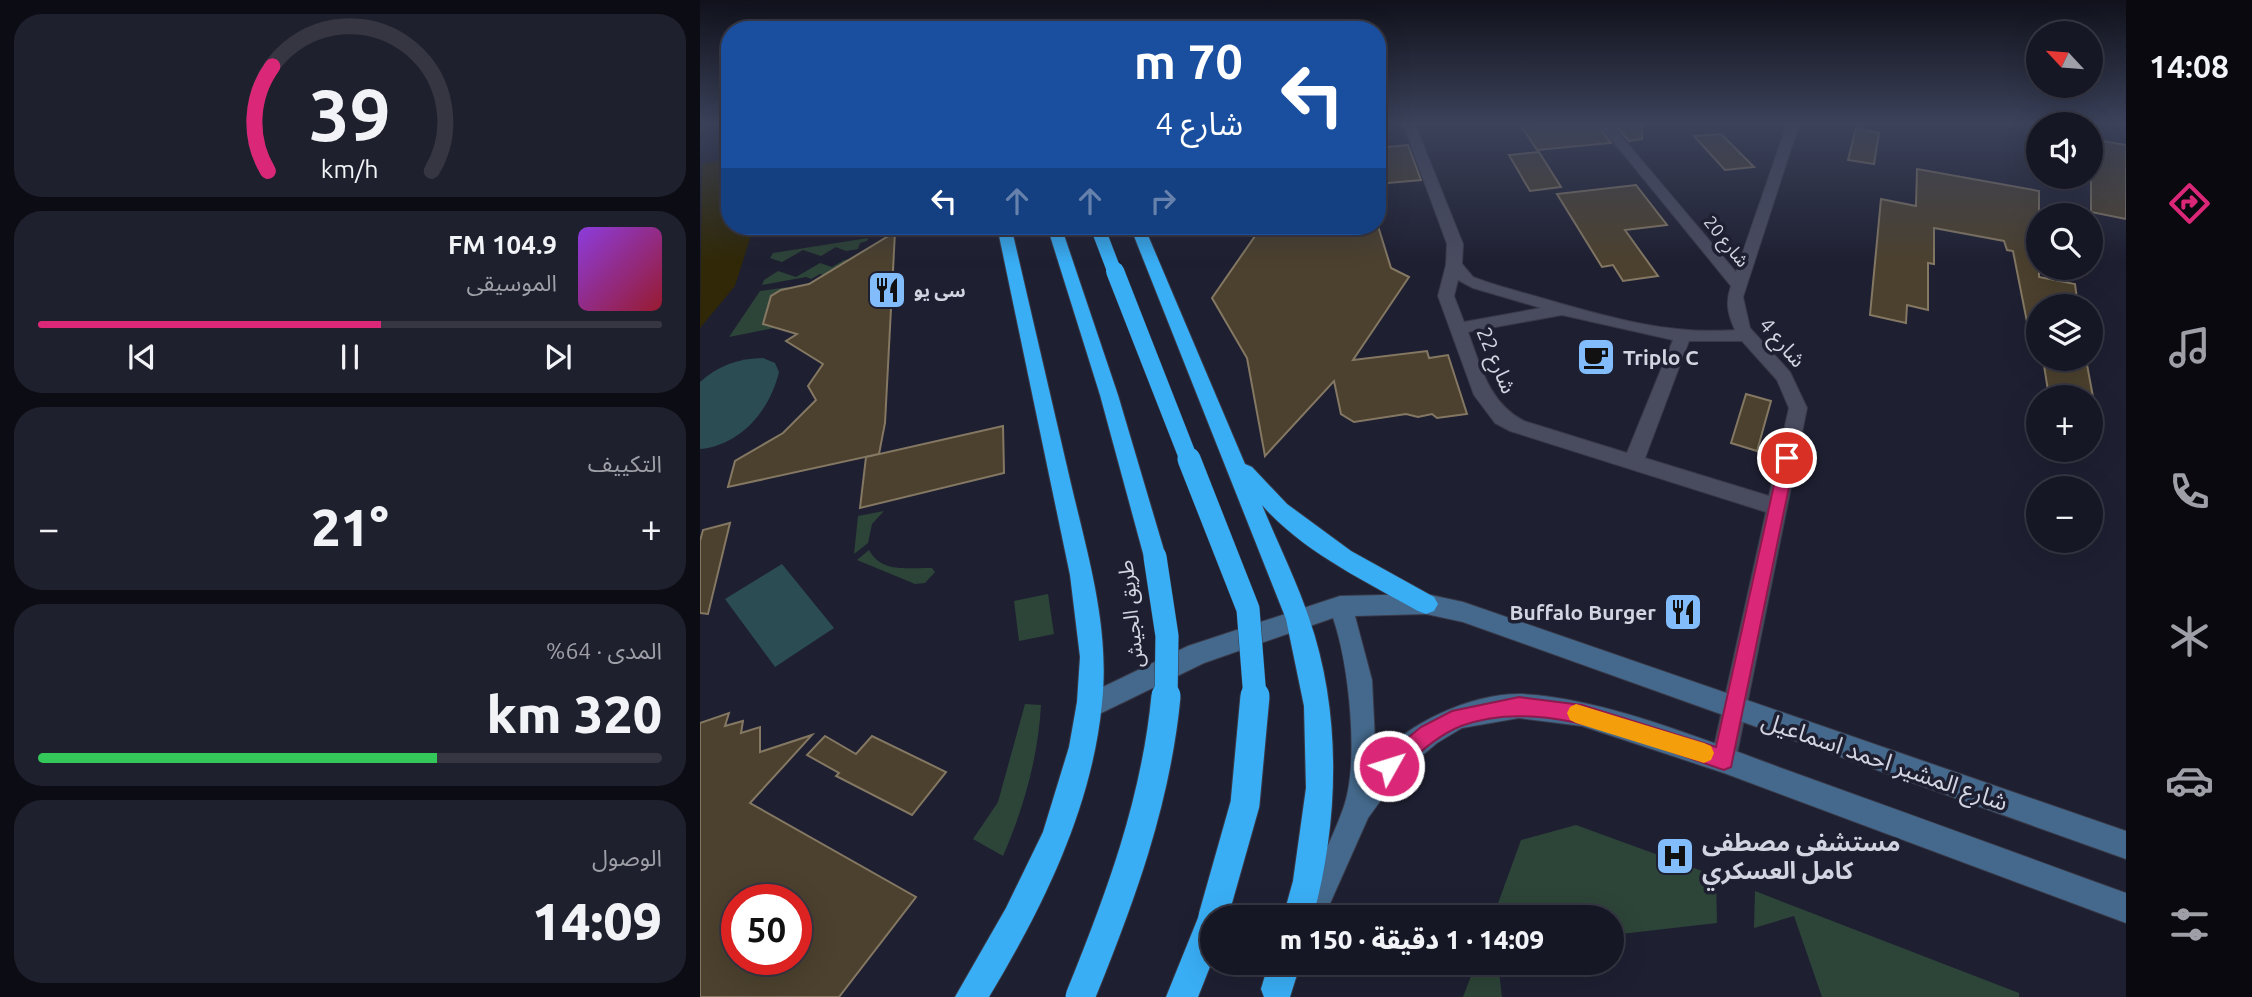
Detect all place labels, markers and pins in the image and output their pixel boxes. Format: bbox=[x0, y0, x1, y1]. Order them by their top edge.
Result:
restaurant icon: سى يو bbox=[866, 269, 908, 311]
place label: سى يو bbox=[914, 280, 966, 301]
cafe icon: Triplo C bbox=[1575, 336, 1617, 378]
place label: Triplo C bbox=[1623, 345, 1699, 369]
pin bbox=[1757, 428, 1817, 488]
restaurant icon: Buffalo Burger bbox=[1662, 591, 1704, 633]
place label: Buffalo Burger bbox=[1509, 600, 1656, 624]
place label: مستشفى مصطفى كامل العسكري bbox=[1702, 829, 1901, 890]
hospital icon: مستشفى مصطفى كامل العسكري bbox=[1654, 835, 1696, 877]

